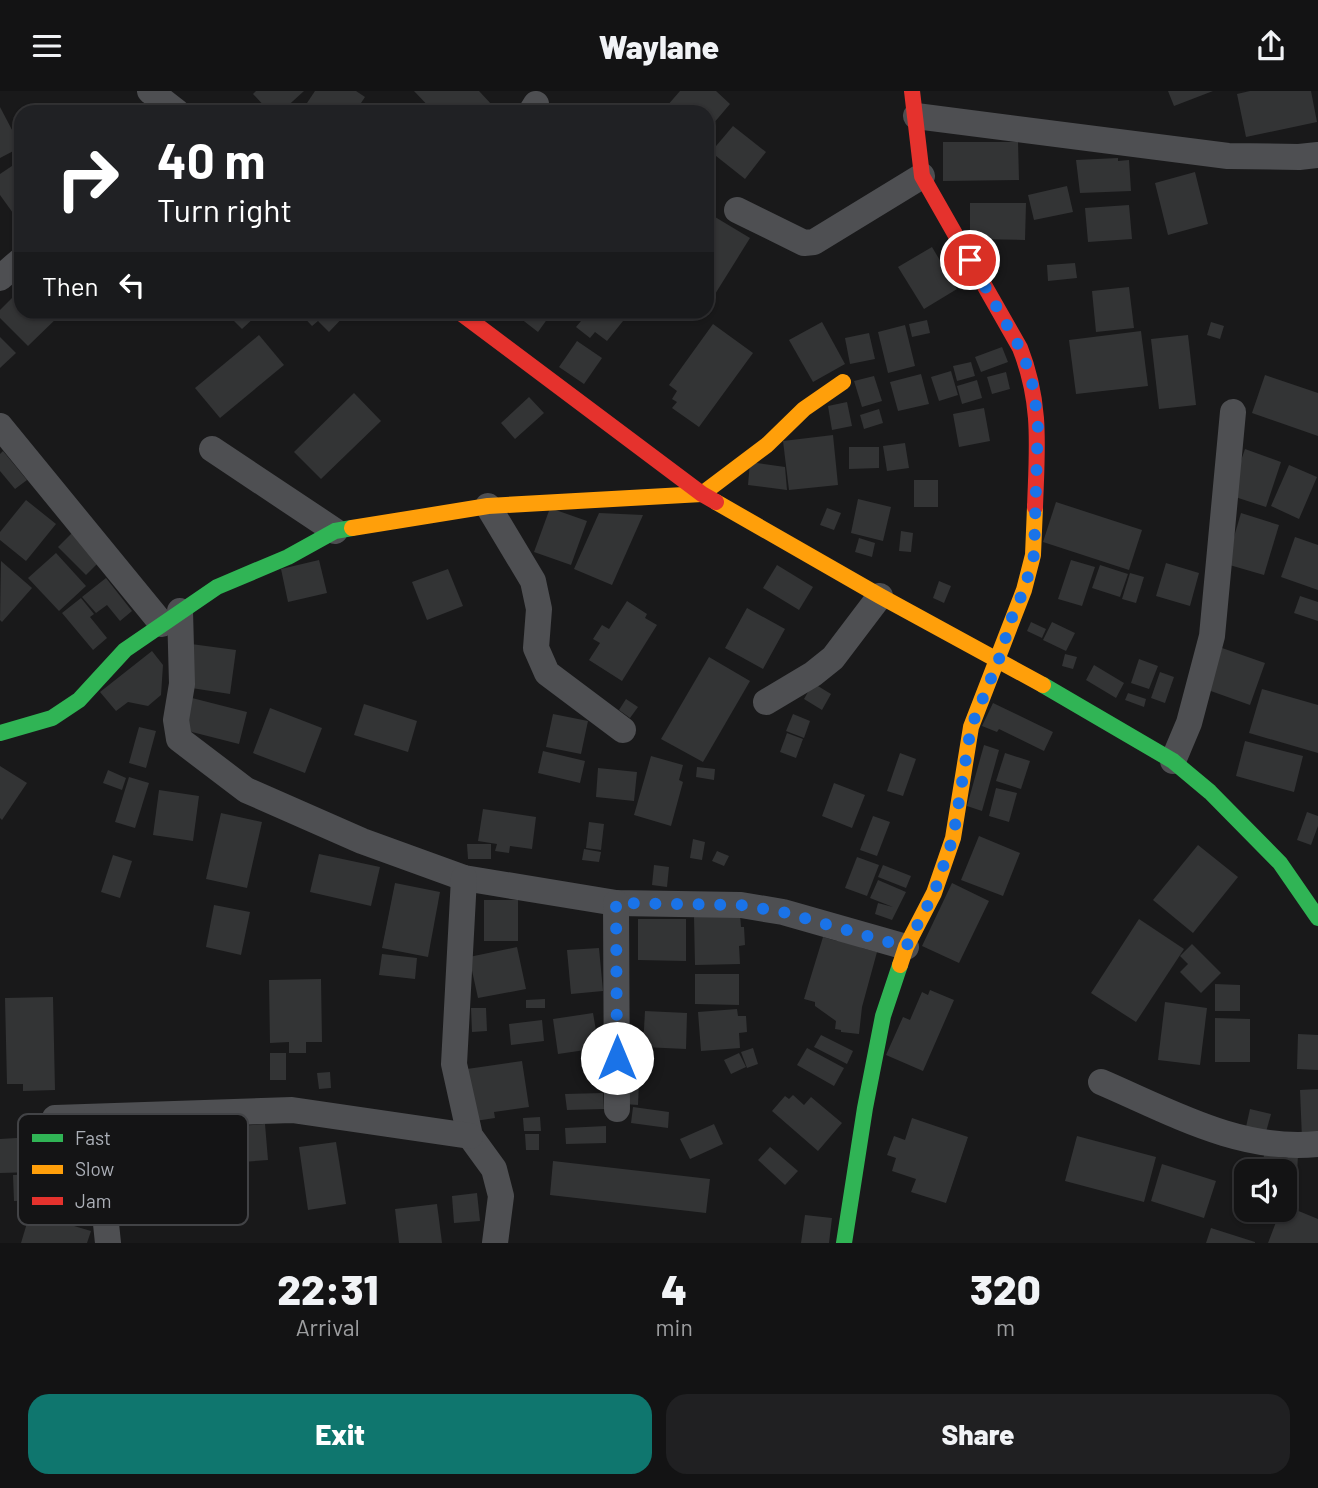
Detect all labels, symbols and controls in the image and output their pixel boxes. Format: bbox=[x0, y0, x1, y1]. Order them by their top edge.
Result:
icon: menu bbox=[28, 27, 66, 65]
text: Waylane bbox=[599, 27, 719, 65]
icon: share bbox=[1252, 27, 1290, 65]
text: 40 m bbox=[157, 130, 265, 189]
icon: right bbox=[42, 133, 133, 224]
text: Turn right bbox=[157, 190, 292, 228]
pin bbox=[940, 230, 1000, 290]
icon: arrive bbox=[951, 241, 989, 279]
icon: left bbox=[113, 266, 151, 304]
text: Then bbox=[42, 270, 99, 301]
position arrow bbox=[580, 1021, 654, 1095]
legend bbox=[18, 1114, 248, 1225]
text: Fast bbox=[75, 1126, 111, 1149]
text: Slow bbox=[75, 1157, 114, 1180]
map controls bbox=[1234, 1159, 1297, 1222]
button: sound bbox=[1234, 1159, 1297, 1222]
text: Jam bbox=[75, 1189, 111, 1212]
text: 22:31 bbox=[277, 1263, 378, 1313]
text: 4 bbox=[661, 1263, 687, 1313]
text: 320 bbox=[970, 1263, 1041, 1313]
text: Arrival bbox=[296, 1313, 360, 1341]
text: min bbox=[656, 1313, 693, 1341]
text: m bbox=[996, 1313, 1015, 1341]
button: Exit bbox=[28, 1394, 652, 1474]
button: Share bbox=[666, 1394, 1290, 1474]

